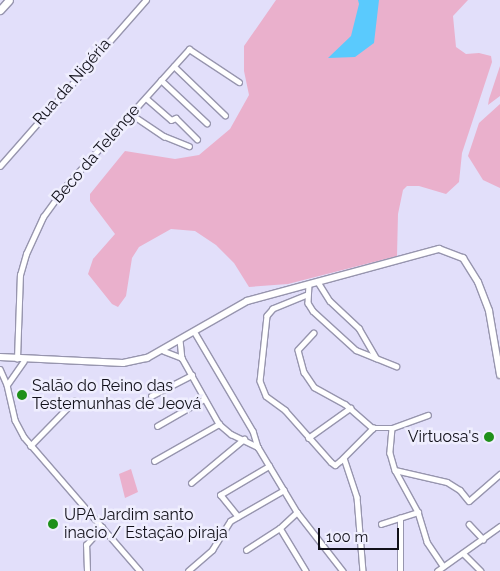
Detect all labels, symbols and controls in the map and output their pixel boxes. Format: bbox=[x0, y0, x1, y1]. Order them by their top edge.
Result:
street label: Rua da Nigéria bbox=[29, 35, 115, 129]
street label: Beco da Telenge bbox=[48, 101, 144, 207]
place label: Salão do Reino das Testemunhas de Jeová bbox=[32, 376, 202, 414]
marker: Salão do Reino das Testemunhas de Jeová bbox=[16, 389, 28, 401]
place label: Virtuosa's bbox=[408, 427, 479, 447]
marker: Virtuosa's bbox=[483, 431, 495, 443]
place label: UPA Jardim santo inacio / Estação piraja bbox=[64, 505, 228, 543]
marker: UPA Jardim santo inacio / Estação piraja bbox=[46, 517, 60, 531]
scale bar bbox=[320, 518, 401, 550]
text: 100 m bbox=[326, 528, 368, 546]

